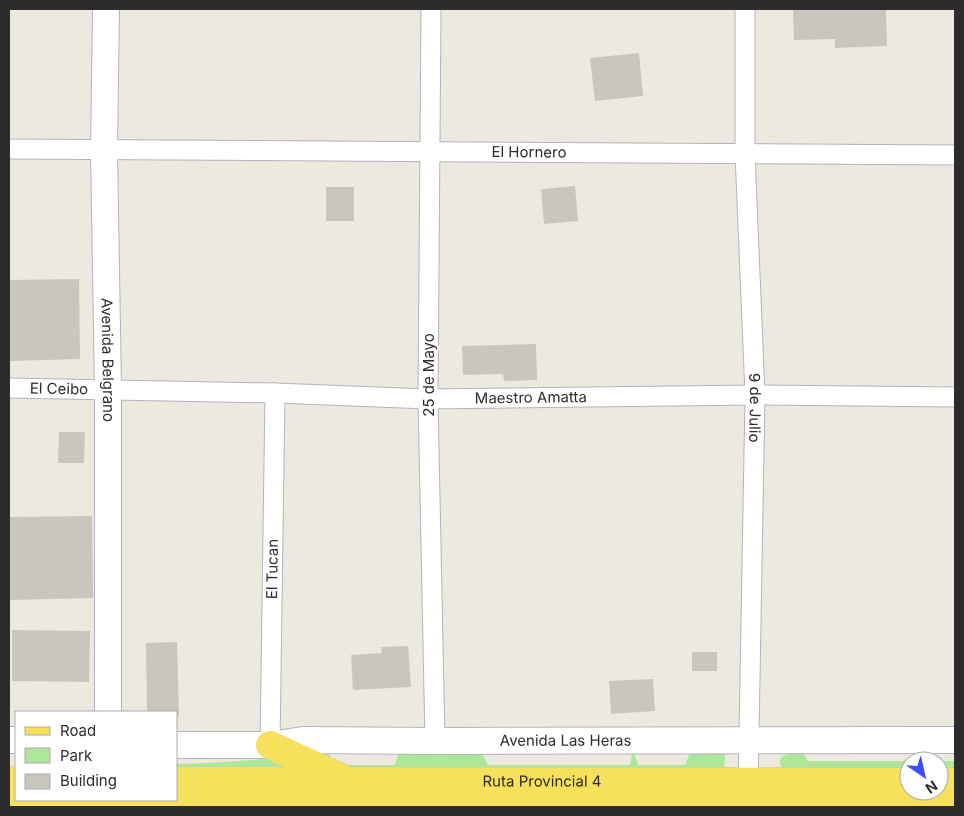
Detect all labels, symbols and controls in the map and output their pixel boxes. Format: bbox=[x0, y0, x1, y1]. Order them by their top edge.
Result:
street label: El Hornero bbox=[491, 142, 567, 162]
street label: Avenida Belgrano bbox=[97, 298, 118, 422]
street label: 25 de Mayo bbox=[419, 333, 438, 417]
street label: 9 de Julio bbox=[745, 373, 765, 443]
street label: El Ceibo bbox=[30, 378, 88, 398]
street label: Maestro Amatta bbox=[475, 387, 587, 407]
street label: El Tucan bbox=[262, 539, 282, 599]
legend bbox=[15, 711, 178, 801]
text: Road bbox=[60, 721, 96, 740]
street label: Avenida Las Heras bbox=[500, 731, 632, 750]
text: Park bbox=[60, 746, 93, 765]
north arrow bbox=[899, 751, 949, 801]
text: Building bbox=[60, 771, 117, 790]
street label: Ruta Provincial 4 bbox=[482, 771, 602, 791]
text: N bbox=[922, 777, 941, 797]

